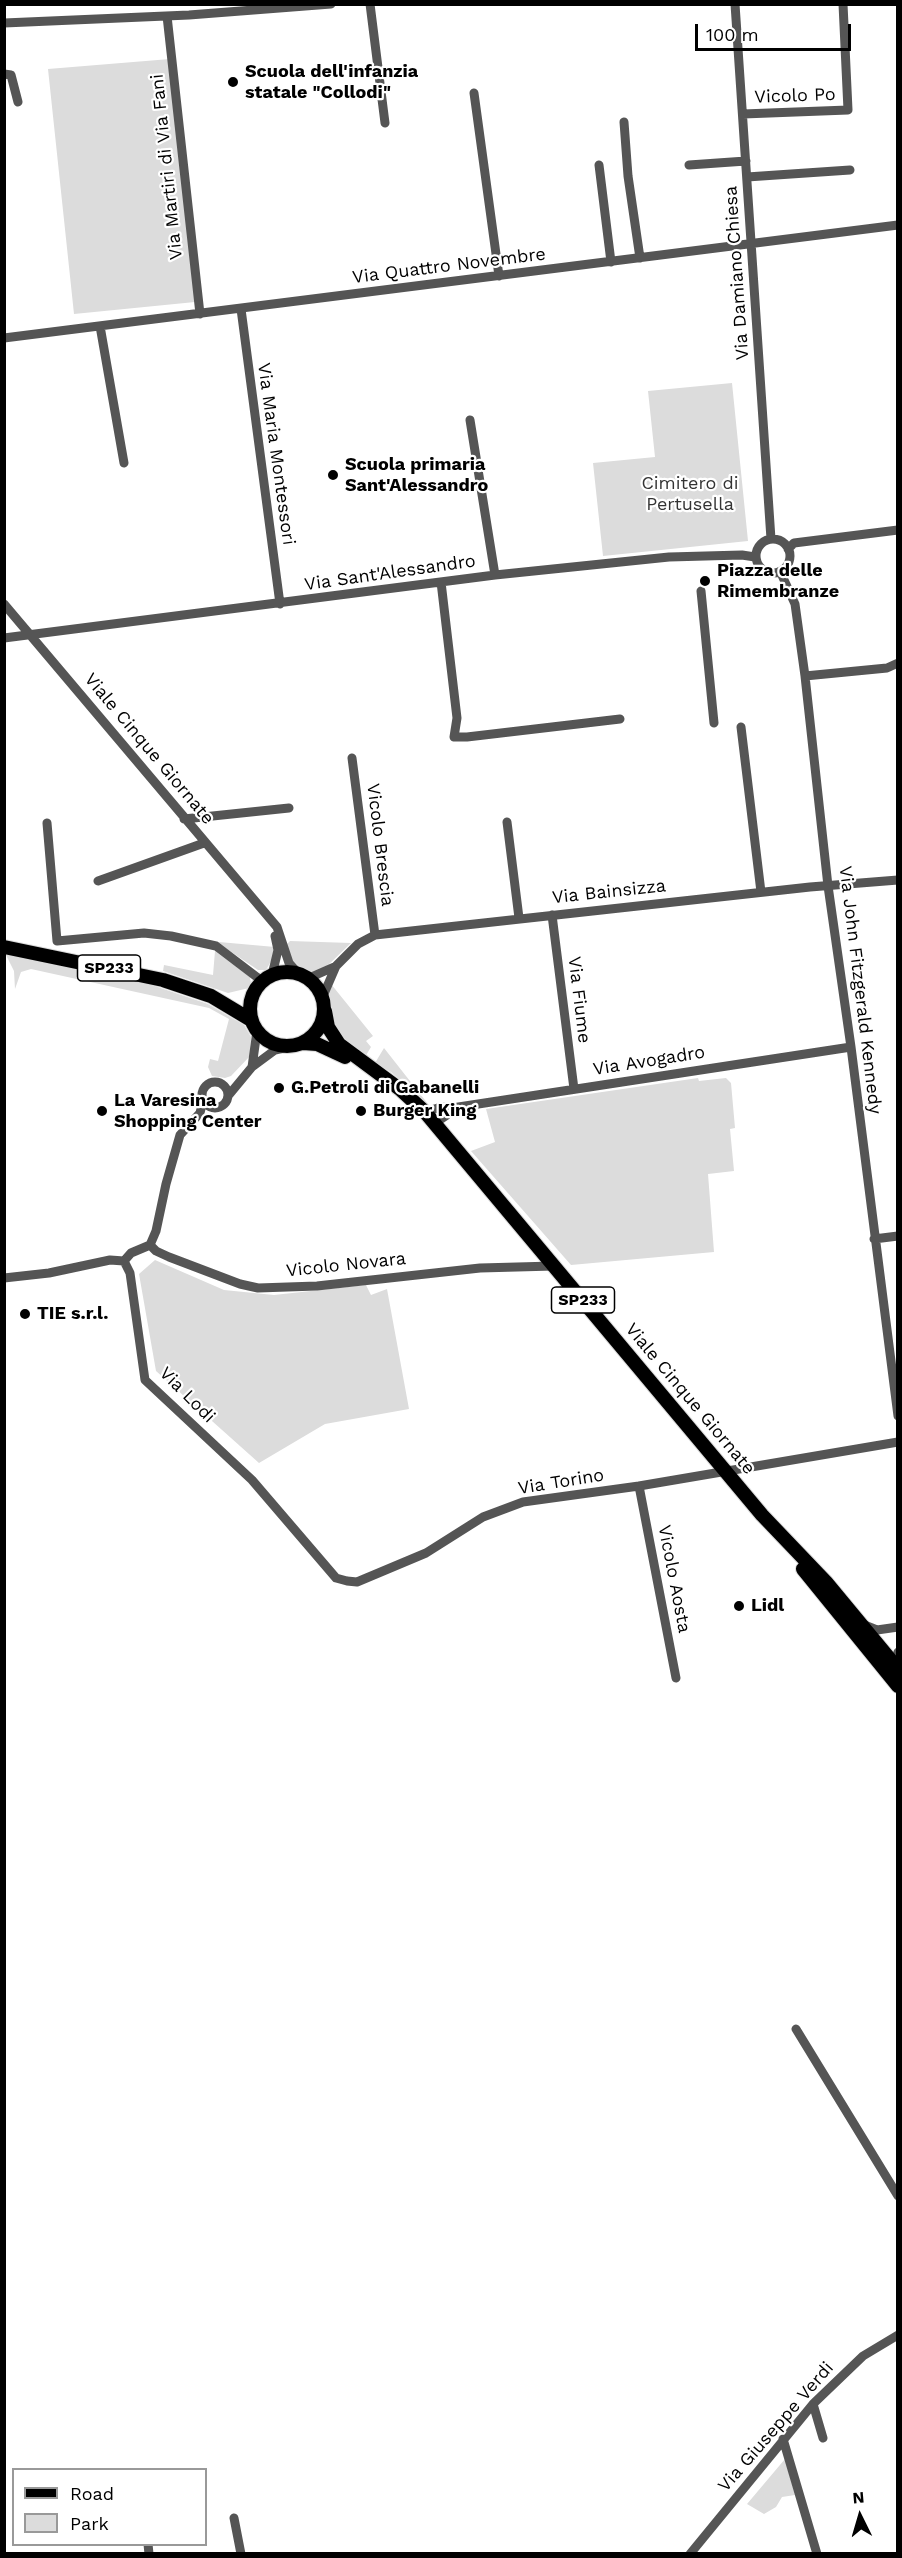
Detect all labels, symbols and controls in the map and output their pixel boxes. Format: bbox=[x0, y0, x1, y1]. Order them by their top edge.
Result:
scale bar bbox=[698, 12, 854, 50]
text: 100 m bbox=[706, 24, 759, 45]
place label: Scuola dell'infanzia statale "Collodi" bbox=[245, 61, 418, 104]
street label: Via Martiri di Via Fani bbox=[146, 73, 188, 261]
marker: Scuola dell'infanzia statale "Collodi" bbox=[226, 75, 240, 89]
street label: Vicolo Po bbox=[754, 84, 836, 108]
street label: Via Damiano Chiesa bbox=[720, 185, 754, 361]
street label: Via Quattro Novembre bbox=[351, 243, 547, 289]
street label: Via Maria Montessori bbox=[253, 362, 299, 546]
place label: Scuola primaria Sant'Alessandro bbox=[345, 454, 488, 496]
marker: Scuola primaria Sant'Alessandro bbox=[326, 468, 340, 482]
park label: Cimitero di Pertusella bbox=[641, 473, 739, 516]
street label: Via Sant'Alessandro bbox=[303, 550, 477, 596]
place label: Piazza delle Rimembranze bbox=[717, 560, 839, 602]
marker: Piazza delle Rimembranze bbox=[698, 574, 712, 588]
street label: Viale Cinque Giornate bbox=[79, 669, 219, 829]
street label: Vicolo Brescia bbox=[362, 782, 398, 908]
street label: Via John Fitzgerald Kennedy bbox=[834, 865, 886, 1115]
street label: Via Bainsizza bbox=[551, 875, 667, 909]
road number: SP233 bbox=[78, 955, 140, 981]
street label: Via Fiume bbox=[563, 955, 595, 1045]
street label: Via Avogadro bbox=[591, 1041, 707, 1081]
place label: G.Petroli di Gabanelli bbox=[291, 1077, 479, 1099]
marker: G.Petroli di Gabanelli bbox=[272, 1081, 286, 1095]
place label: La Varesina Shopping Center bbox=[114, 1090, 262, 1132]
place label: Burger King bbox=[373, 1100, 476, 1122]
marker: La Varesina Shopping Center bbox=[95, 1104, 109, 1118]
marker: Burger King bbox=[354, 1104, 368, 1118]
street label: Vicolo Novara bbox=[285, 1248, 407, 1282]
road number: SP233 bbox=[552, 1287, 614, 1313]
place label: TIE s.r.l. bbox=[37, 1303, 108, 1325]
marker: TIE s.r.l. bbox=[18, 1307, 32, 1321]
street label: Viale Cinque Giornate bbox=[620, 1319, 760, 1479]
street label: Via Lodi bbox=[155, 1363, 219, 1427]
street label: Via Torino bbox=[517, 1465, 605, 1499]
street label: Vicolo Aosta bbox=[653, 1523, 695, 1635]
place label: Lidl bbox=[751, 1595, 784, 1617]
marker: Lidl bbox=[732, 1599, 746, 1613]
street label: Via Giuseppe Verdi bbox=[714, 2358, 838, 2496]
legend bbox=[12, 2468, 207, 2546]
text: Road bbox=[70, 2483, 114, 2504]
north arrow bbox=[830, 2486, 890, 2546]
text: N bbox=[852, 2488, 865, 2508]
text: Park bbox=[70, 2513, 109, 2534]

